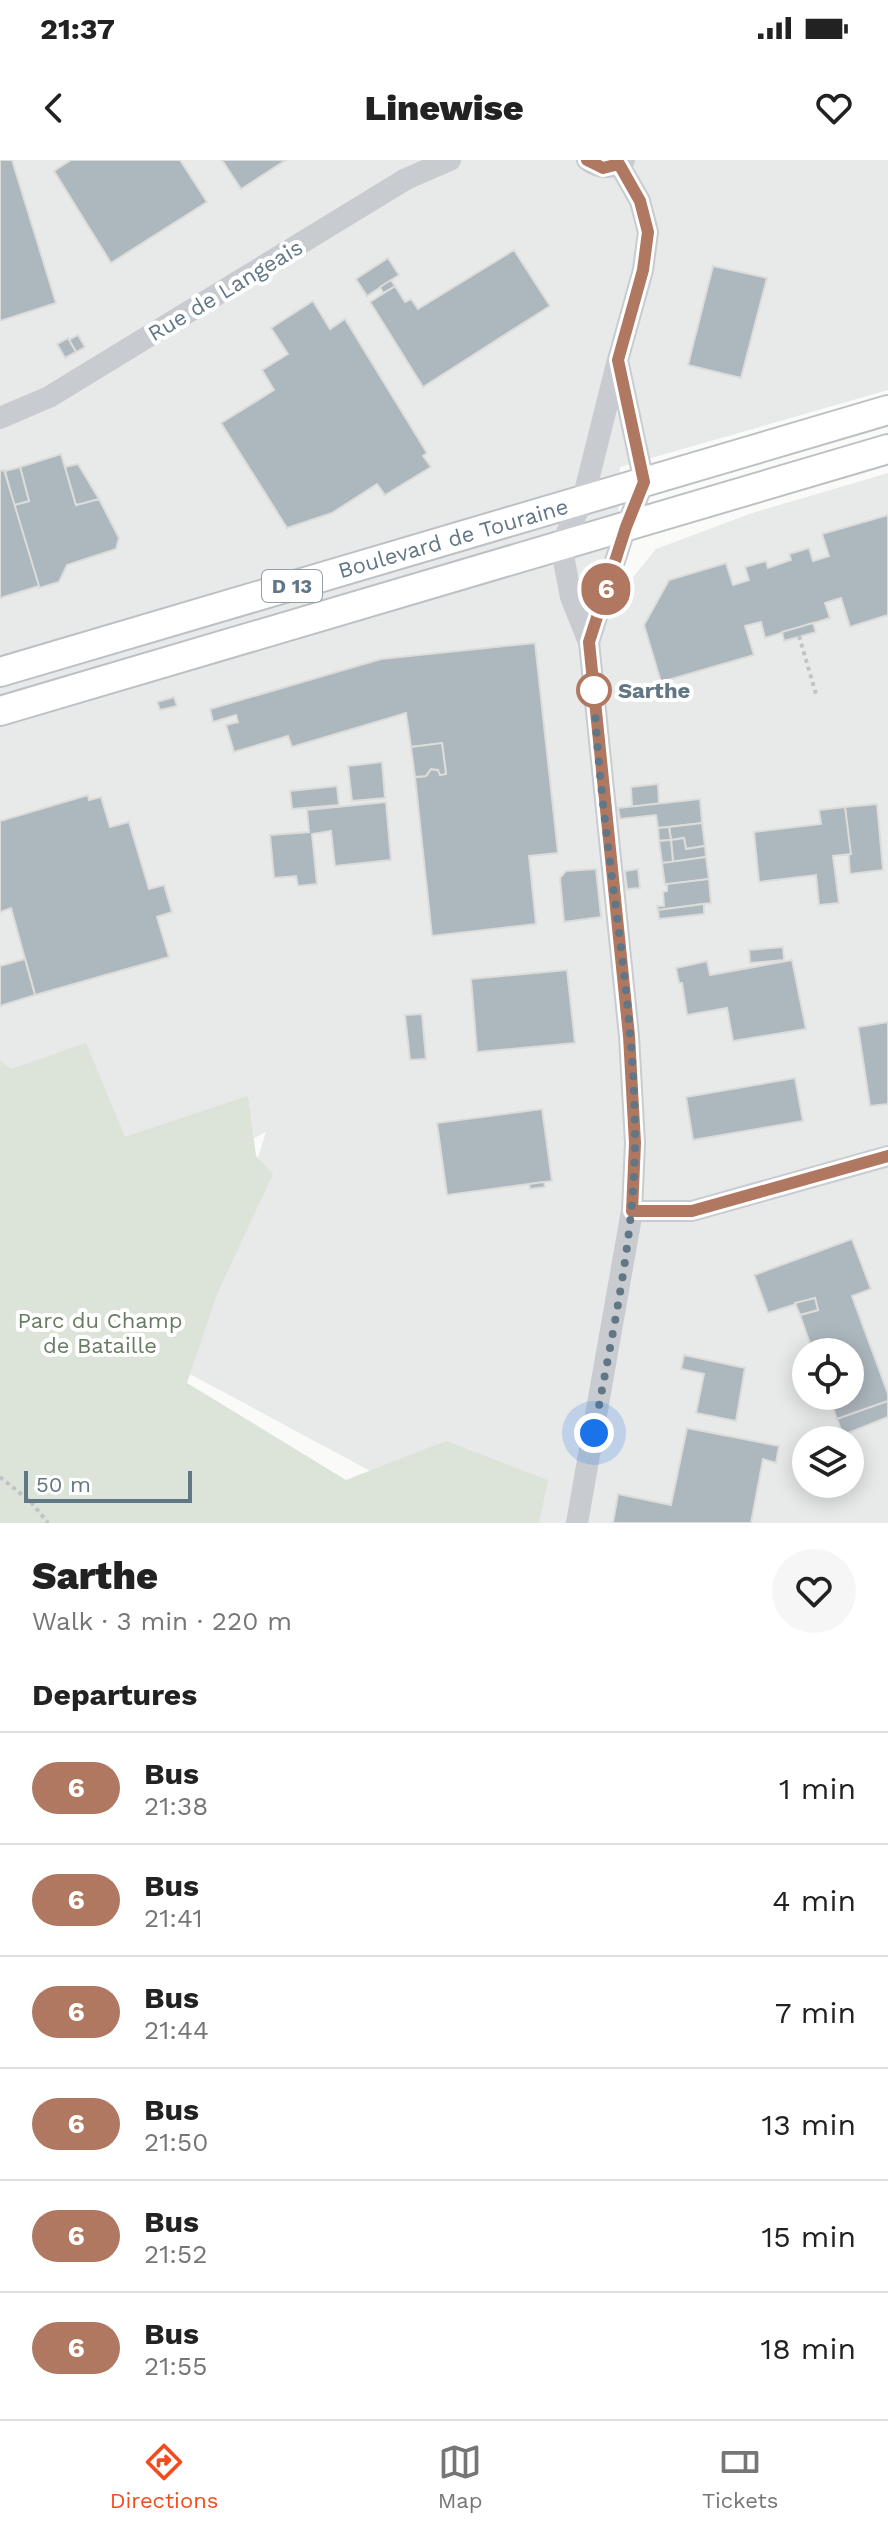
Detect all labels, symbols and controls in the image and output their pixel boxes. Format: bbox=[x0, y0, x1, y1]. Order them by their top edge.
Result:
text: 21:37 bbox=[40, 11, 115, 46]
icon: back bbox=[32, 86, 76, 130]
icon: heart bbox=[812, 86, 856, 130]
text: Linewise bbox=[364, 87, 524, 129]
street label: Rue de Langeais bbox=[144, 234, 307, 346]
street label: Boulevard de Touraine bbox=[335, 494, 571, 583]
line badge: 6 bbox=[580, 563, 632, 615]
road number: D 13 bbox=[262, 570, 322, 602]
text: 6 bbox=[597, 572, 615, 605]
marker: Sarthe bbox=[577, 673, 611, 707]
place label: Sarthe bbox=[618, 678, 690, 703]
park label: Parc du Champ de Bataille bbox=[17, 1308, 183, 1358]
map controls bbox=[792, 1338, 864, 1498]
button: locate bbox=[792, 1338, 864, 1410]
your location bbox=[574, 1413, 614, 1453]
button: layers bbox=[792, 1426, 864, 1498]
scale bar bbox=[24, 1467, 192, 1503]
text: 50 m bbox=[36, 1472, 91, 1497]
button: heart bbox=[772, 1549, 856, 1633]
text: Sarthe bbox=[32, 1554, 158, 1598]
text: Walk · 3 min · 220 m bbox=[32, 1606, 292, 1636]
text: Departures bbox=[32, 1677, 197, 1712]
text: Bus bbox=[144, 1756, 199, 1791]
text: 6 bbox=[67, 1771, 85, 1804]
text: 1 min bbox=[779, 1771, 856, 1806]
text: 21:38 bbox=[144, 1791, 208, 1821]
text: Bus bbox=[144, 1868, 199, 1903]
text: 6 bbox=[67, 1883, 85, 1916]
text: 4 min bbox=[772, 1883, 856, 1918]
text: 21:41 bbox=[144, 1903, 203, 1933]
text: Bus bbox=[144, 1980, 199, 2015]
text: 6 bbox=[67, 1995, 85, 2028]
text: 7 min bbox=[775, 1995, 856, 2030]
text: 21:44 bbox=[144, 2015, 209, 2045]
text: Bus bbox=[144, 2092, 199, 2127]
text: 6 bbox=[67, 2107, 85, 2140]
text: 13 min bbox=[761, 2107, 856, 2142]
text: 21:50 bbox=[144, 2127, 208, 2157]
text: Bus bbox=[144, 2204, 199, 2239]
text: 6 bbox=[67, 2219, 85, 2252]
text: 15 min bbox=[761, 2219, 856, 2254]
text: 21:52 bbox=[144, 2239, 207, 2269]
text: Bus bbox=[144, 2316, 199, 2351]
text: 6 bbox=[67, 2331, 85, 2364]
text: 18 min bbox=[760, 2331, 856, 2366]
text: 21:55 bbox=[144, 2351, 207, 2381]
tab: Directions bbox=[110, 2440, 218, 2513]
tab: Map bbox=[438, 2440, 483, 2513]
tab: Tickets bbox=[702, 2440, 778, 2513]

